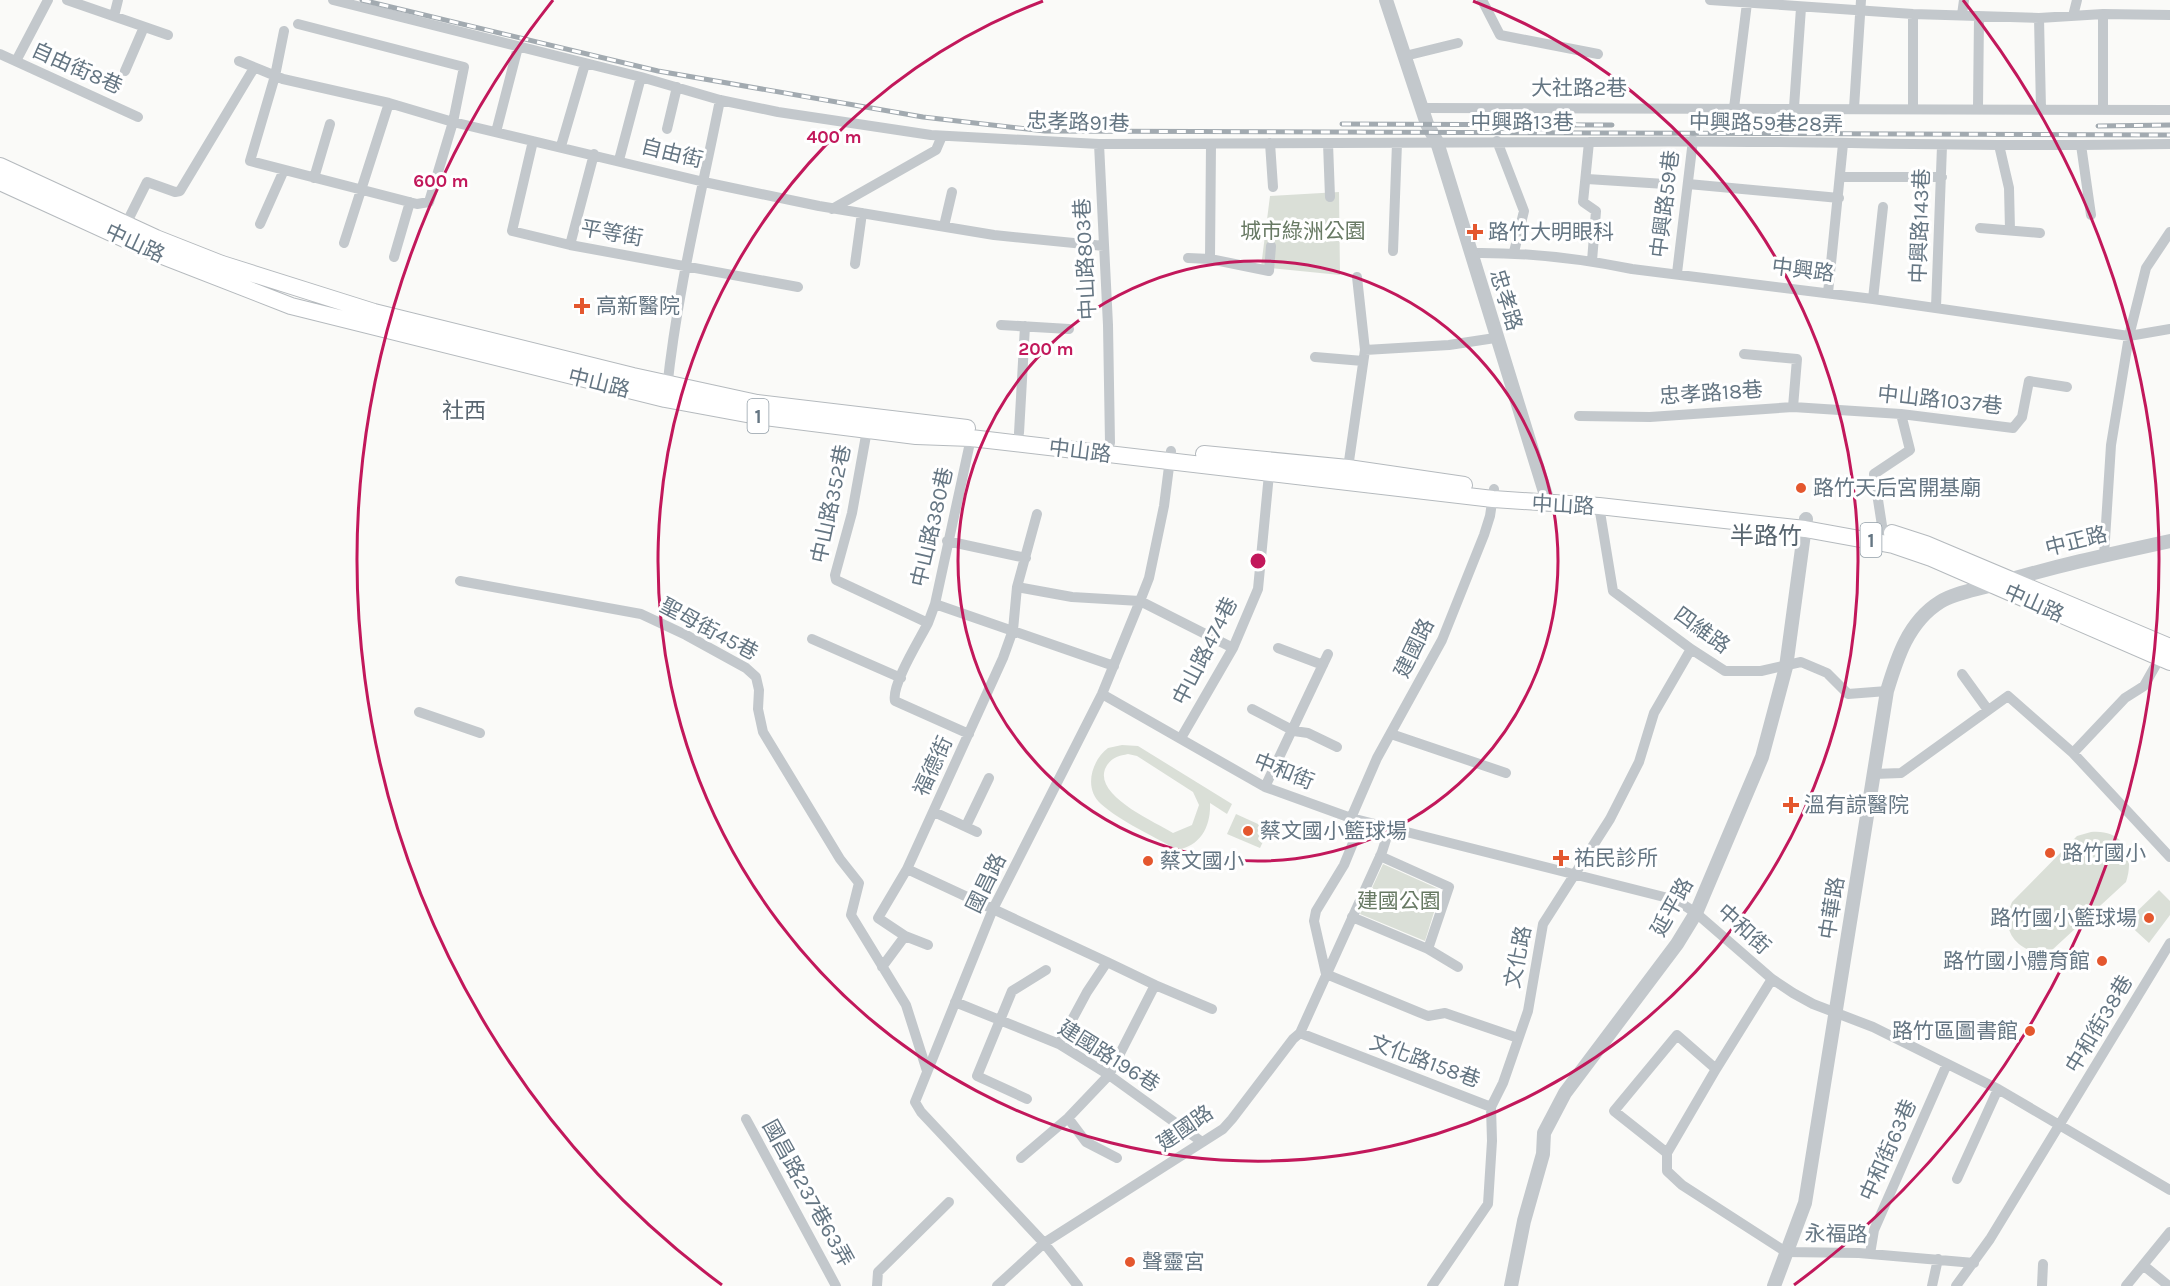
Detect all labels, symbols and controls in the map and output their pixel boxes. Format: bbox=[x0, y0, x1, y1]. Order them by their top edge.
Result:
street label: 自由街8巷 bbox=[28, 37, 126, 99]
street label: 大社路2巷 bbox=[1531, 76, 1627, 100]
street label: 忠孝路91巷 bbox=[1026, 108, 1130, 136]
street label: 中興路13巷 bbox=[1470, 110, 1574, 134]
street label: 中興路59巷28弄 bbox=[1689, 110, 1843, 136]
text: 400 m bbox=[806, 126, 862, 148]
street label: 自由街 bbox=[639, 134, 705, 172]
street label: 中興路59巷 bbox=[1647, 149, 1683, 259]
street label: 中興路143巷 bbox=[1906, 168, 1934, 284]
text: 600 m bbox=[413, 170, 469, 192]
street label: 中山路803巷 bbox=[1070, 198, 1100, 320]
street label: 平等街 bbox=[579, 216, 645, 250]
street label: 中山路 bbox=[101, 219, 169, 267]
park label: 城市綠洲公園 bbox=[1240, 219, 1366, 243]
place label: 路竹大明眼科 bbox=[1488, 220, 1614, 244]
marker: 路竹大明眼科 bbox=[1466, 223, 1484, 241]
street label: 中興路 bbox=[1770, 254, 1836, 286]
street label: 忠孝路 bbox=[1485, 266, 1527, 334]
place label: 高新醫院 bbox=[596, 294, 680, 318]
marker: 高新醫院 bbox=[573, 297, 591, 315]
text: 200 m bbox=[1018, 338, 1074, 360]
street label: 中山路 bbox=[566, 364, 632, 402]
street label: 忠孝路18巷 bbox=[1658, 377, 1764, 409]
street label: 中山路1037巷 bbox=[1876, 381, 2004, 419]
district label: 社西 bbox=[442, 398, 486, 424]
road number: 1 bbox=[748, 399, 768, 433]
street label: 中山路 bbox=[1047, 435, 1113, 467]
street label: 中山路352巷 bbox=[807, 443, 855, 565]
street label: 中山路380巷 bbox=[907, 465, 957, 589]
place label: 路竹天后宮開基廟 bbox=[1813, 476, 1981, 500]
marker: 路竹天后宮開基廟 bbox=[1794, 481, 1808, 495]
street label: 中山路 bbox=[1531, 491, 1595, 519]
district label: 半路竹 bbox=[1730, 522, 1802, 550]
street label: 中正路 bbox=[2043, 522, 2109, 560]
road number: 1 bbox=[1860, 523, 1882, 557]
centre of rings bbox=[1248, 551, 1268, 571]
street label: 中山路 bbox=[2000, 579, 2068, 627]
street label: 聖母街45巷 bbox=[656, 593, 762, 665]
street label: 中山路474巷 bbox=[1168, 593, 1242, 709]
street label: 四維路 bbox=[1669, 602, 1735, 658]
street label: 建國路 bbox=[1389, 614, 1439, 682]
street label: 福德街 bbox=[909, 732, 957, 800]
street label: 中和街 bbox=[1250, 748, 1318, 794]
place label: 溫有諒醫院 bbox=[1804, 793, 1909, 817]
marker: 溫有諒醫院 bbox=[1782, 796, 1800, 814]
place label: 蔡文國小籃球場 bbox=[1260, 819, 1407, 843]
marker: 蔡文國小籃球場 bbox=[1241, 824, 1255, 838]
place label: 路竹國小 bbox=[2062, 841, 2146, 865]
place label: 祐民診所 bbox=[1574, 846, 1658, 870]
marker: 路竹國小 bbox=[2043, 846, 2057, 860]
street label: 國昌路 bbox=[961, 849, 1011, 917]
place label: 蔡文國小 bbox=[1160, 849, 1244, 873]
marker: 祐民診所 bbox=[1552, 849, 1570, 867]
marker: 蔡文國小 bbox=[1141, 854, 1155, 868]
street label: 延平路 bbox=[1646, 874, 1698, 940]
street label: 中華路 bbox=[1815, 875, 1849, 941]
park label: 建國公園 bbox=[1357, 889, 1441, 913]
street label: 中和街 bbox=[1713, 899, 1775, 959]
place label: 路竹國小籃球場 bbox=[1990, 906, 2137, 930]
marker: 路竹國小籃球場 bbox=[2142, 911, 2156, 925]
street label: 文化路 bbox=[1500, 924, 1536, 990]
place label: 路竹國小體育館 bbox=[1943, 949, 2090, 973]
marker: 路竹國小體育館 bbox=[2095, 954, 2109, 968]
street label: 中和街38巷 bbox=[2061, 971, 2137, 1077]
street label: 建國路196巷 bbox=[1054, 1015, 1164, 1097]
place label: 路竹區圖書館 bbox=[1892, 1019, 2018, 1043]
marker: 路竹區圖書館 bbox=[2023, 1024, 2037, 1038]
street label: 文化路158巷 bbox=[1367, 1030, 1483, 1092]
street label: 中和街63巷 bbox=[1855, 1096, 1921, 1204]
street label: 建國路 bbox=[1152, 1100, 1218, 1156]
street label: 國昌路237巷63弄 bbox=[758, 1116, 858, 1270]
street label: 永福路 bbox=[1804, 1221, 1868, 1247]
place label: 聲靈宮 bbox=[1142, 1250, 1205, 1274]
marker: 聲靈宮 bbox=[1123, 1255, 1137, 1269]

